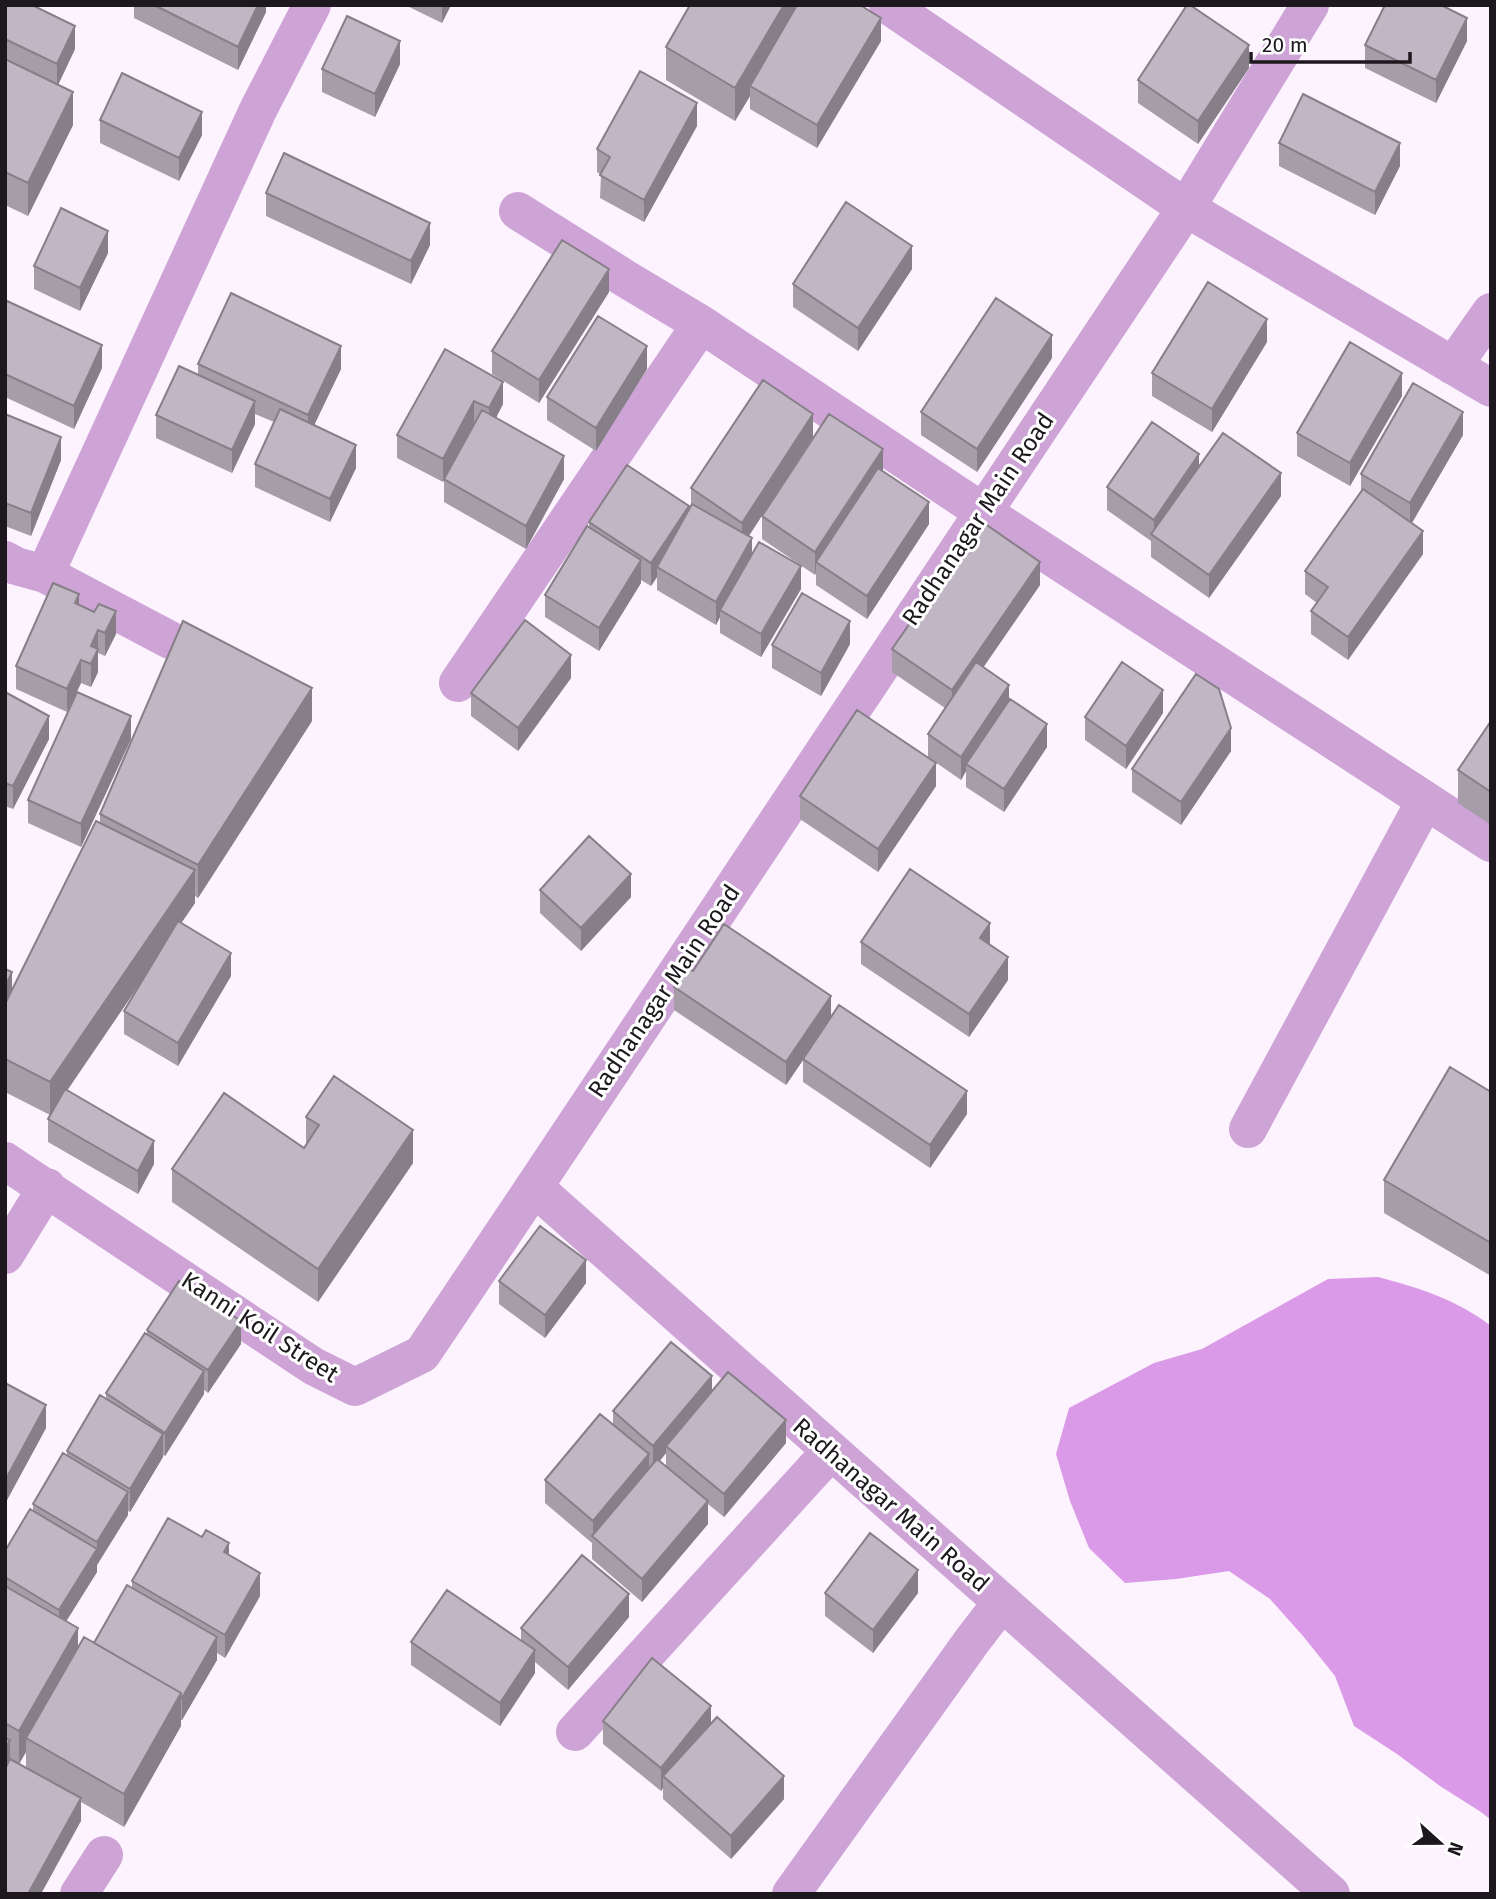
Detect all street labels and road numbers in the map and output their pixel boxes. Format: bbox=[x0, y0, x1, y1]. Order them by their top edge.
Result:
street label: Radhanagar Main Road bbox=[896, 407, 1060, 631]
street label: Radhanagar Main Road bbox=[582, 879, 746, 1103]
street label: Kanni Koil Street bbox=[176, 1266, 344, 1388]
street label: Radhanagar Main Road bbox=[787, 1412, 995, 1598]

